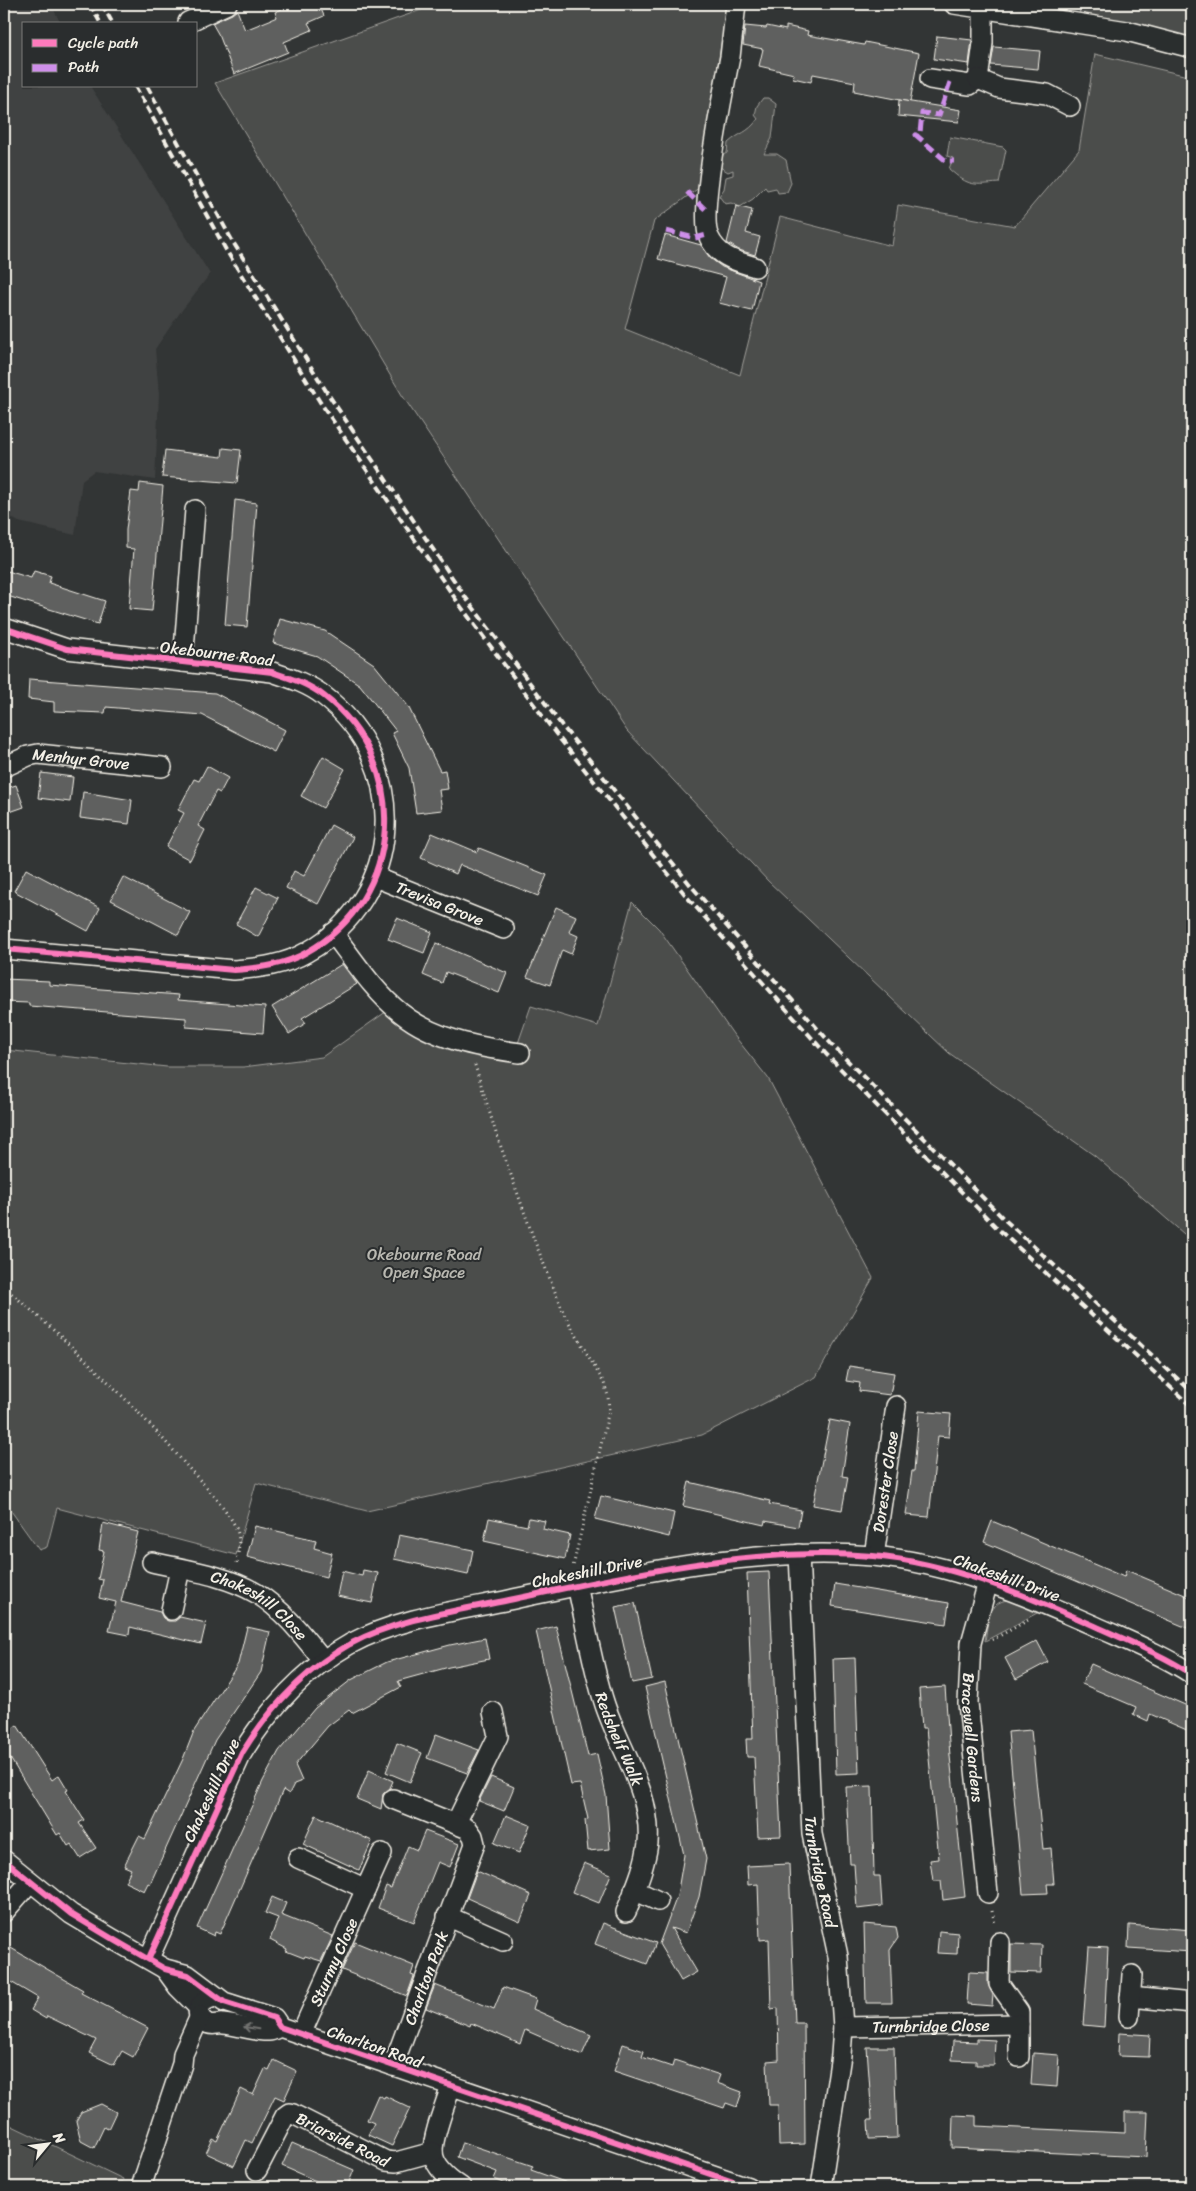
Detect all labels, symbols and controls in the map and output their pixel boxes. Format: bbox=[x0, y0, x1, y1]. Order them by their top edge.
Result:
legend bbox=[22, 22, 198, 88]
text: Cycle path bbox=[68, 30, 139, 56]
text: Path bbox=[68, 54, 99, 80]
street label: Okebourne Road bbox=[158, 632, 277, 675]
street label: Menhyr Grove bbox=[31, 740, 131, 779]
street label: Trevisa Grove bbox=[391, 873, 488, 935]
park label: Okebourne Road Open Space bbox=[367, 1240, 483, 1287]
street label: Dorester Close bbox=[864, 1429, 907, 1535]
street label: Chakeshill Drive bbox=[949, 1545, 1064, 1610]
street label: Chakeshill Drive bbox=[529, 1547, 645, 1596]
street label: Chakeshill Close bbox=[207, 1562, 315, 1647]
street label: Bracewell Gardens bbox=[953, 1672, 992, 1804]
street label: Redshelf Walk bbox=[587, 1688, 652, 1790]
street label: Chakeshill Drive bbox=[175, 1733, 248, 1847]
street label: Turnbridge Road bbox=[796, 1815, 846, 1932]
street label: Sturmy Close bbox=[301, 1913, 366, 2011]
street label: Charlton Park bbox=[395, 1926, 457, 2029]
street label: Turnbridge Close bbox=[872, 2011, 990, 2041]
street label: Charlton Road bbox=[323, 2017, 428, 2077]
one-way arrow bbox=[243, 2023, 259, 2033]
street label: Briarside Road bbox=[291, 2104, 396, 2176]
north arrow bbox=[22, 2118, 72, 2168]
text: N bbox=[45, 2127, 72, 2149]

